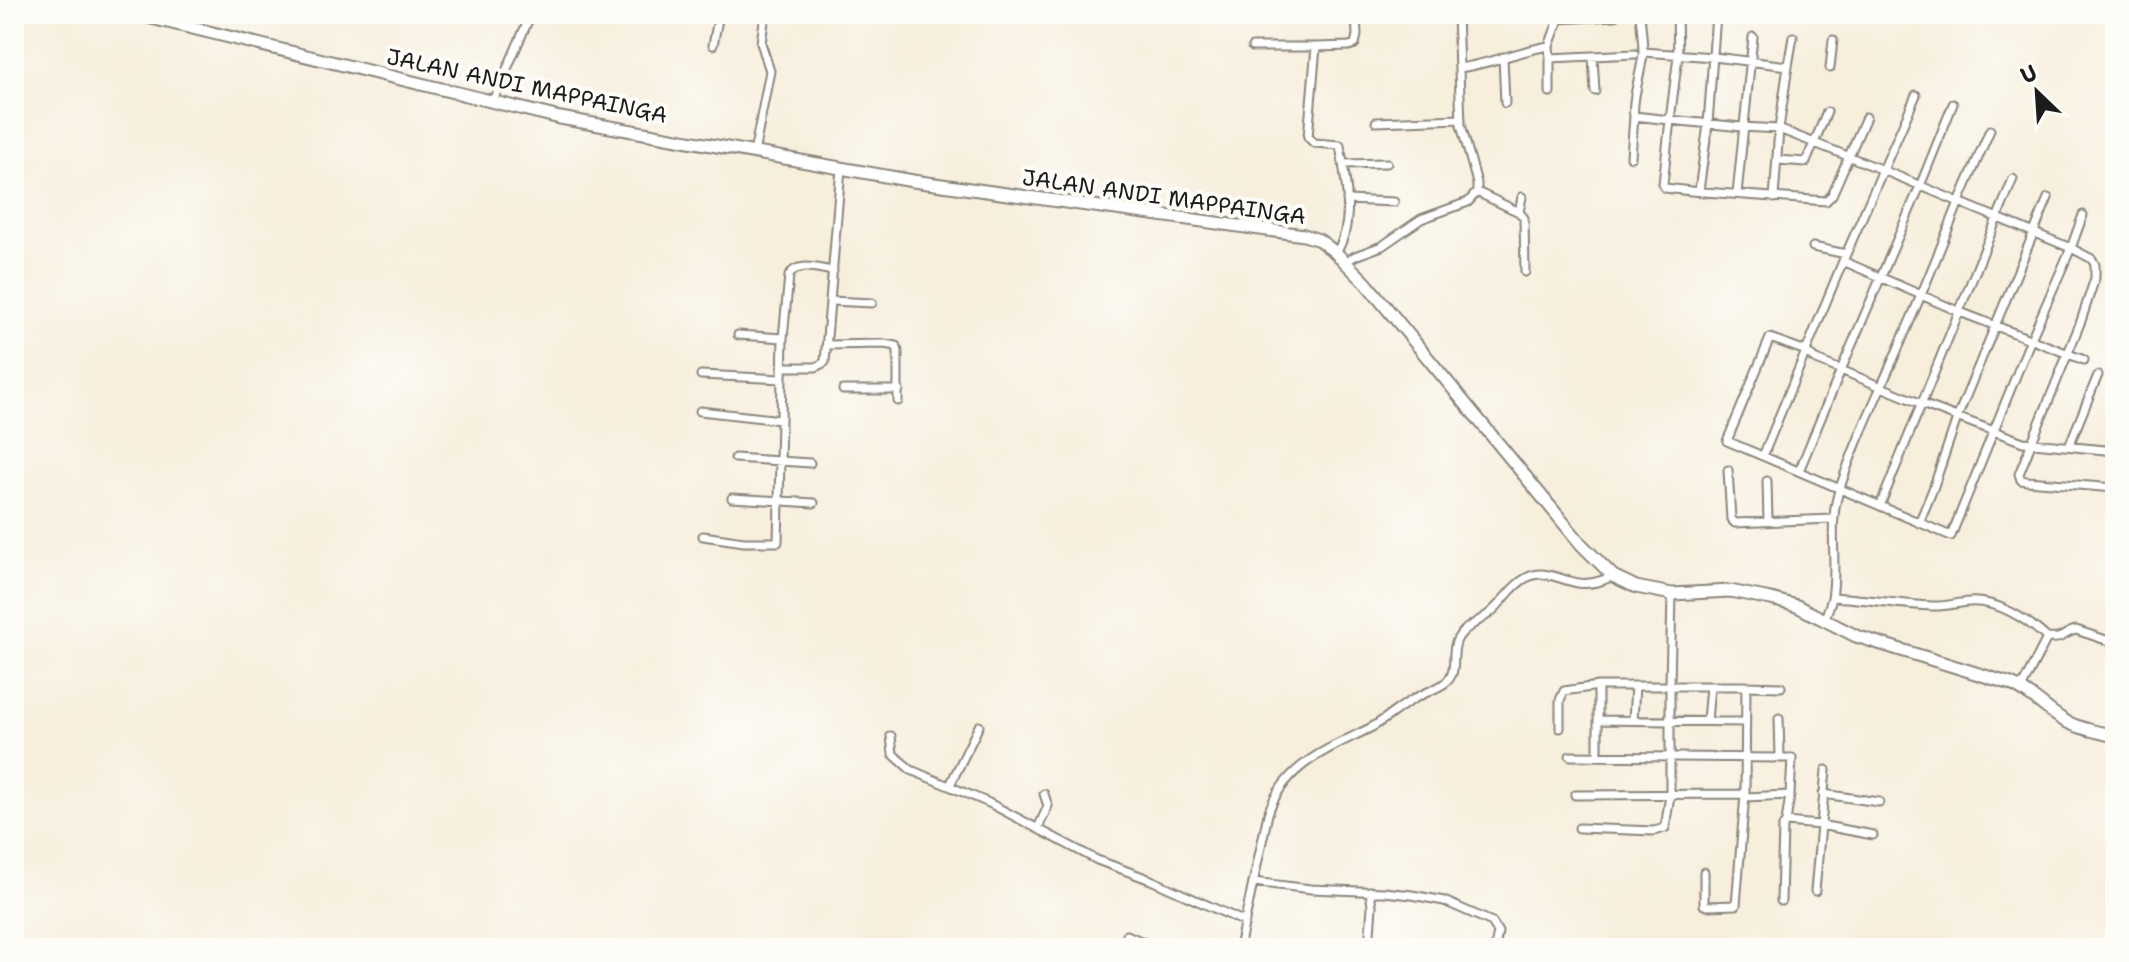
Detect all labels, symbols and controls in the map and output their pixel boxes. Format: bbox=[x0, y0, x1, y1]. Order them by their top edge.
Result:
street label: JALAN ANDI MAPPAINGA bbox=[384, 42, 670, 130]
north arrow bbox=[1997, 52, 2077, 132]
text: U bbox=[2016, 58, 2042, 91]
street label: JALAN ANDI MAPPAINGA bbox=[1020, 163, 1308, 231]

